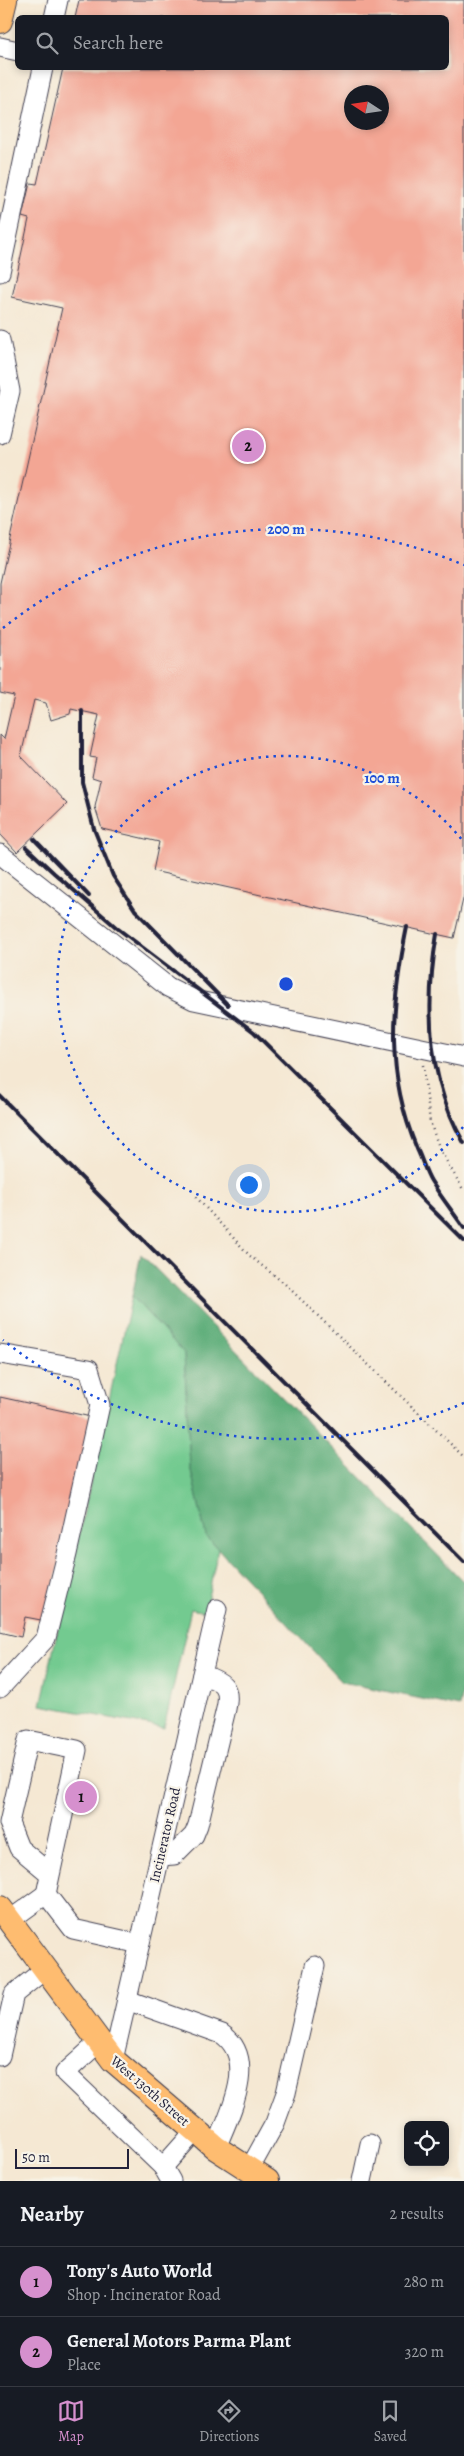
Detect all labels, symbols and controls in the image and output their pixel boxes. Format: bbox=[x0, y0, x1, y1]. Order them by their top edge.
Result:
search box bbox=[15, 15, 449, 70]
icon: search bbox=[33, 29, 61, 57]
text: Search here bbox=[73, 30, 163, 56]
north arrow bbox=[344, 85, 389, 130]
pin: 2 bbox=[232, 427, 264, 465]
text: 200 m bbox=[267, 519, 305, 539]
text: 100 m bbox=[364, 768, 400, 788]
centre of rings bbox=[277, 975, 295, 993]
your location bbox=[236, 1172, 262, 1198]
pin: 1 bbox=[65, 1778, 97, 1816]
street label: Incinerator Road bbox=[145, 1785, 185, 1884]
street label: West 130th Street bbox=[106, 2051, 194, 2131]
map controls bbox=[404, 2121, 449, 2166]
button: locate bbox=[404, 2121, 449, 2166]
scale bar bbox=[15, 2146, 129, 2169]
text: 50 m bbox=[22, 2148, 50, 2167]
text: Nearby bbox=[20, 2200, 83, 2228]
text: 2 results bbox=[389, 2203, 444, 2225]
text: Tony's Auto World bbox=[67, 2258, 212, 2284]
text: 1 bbox=[33, 2271, 39, 2293]
text: 280 m bbox=[404, 2271, 444, 2293]
text: Shop · Incinerator Road bbox=[67, 2284, 221, 2306]
text: General Motors Parma Plant bbox=[67, 2328, 291, 2354]
text: 2 bbox=[32, 2341, 40, 2363]
text: 320 m bbox=[405, 2341, 444, 2363]
text: Place bbox=[67, 2354, 101, 2376]
tab: Map bbox=[57, 2397, 85, 2446]
tab: Directions bbox=[199, 2397, 259, 2446]
tab: Saved bbox=[374, 2397, 407, 2446]

